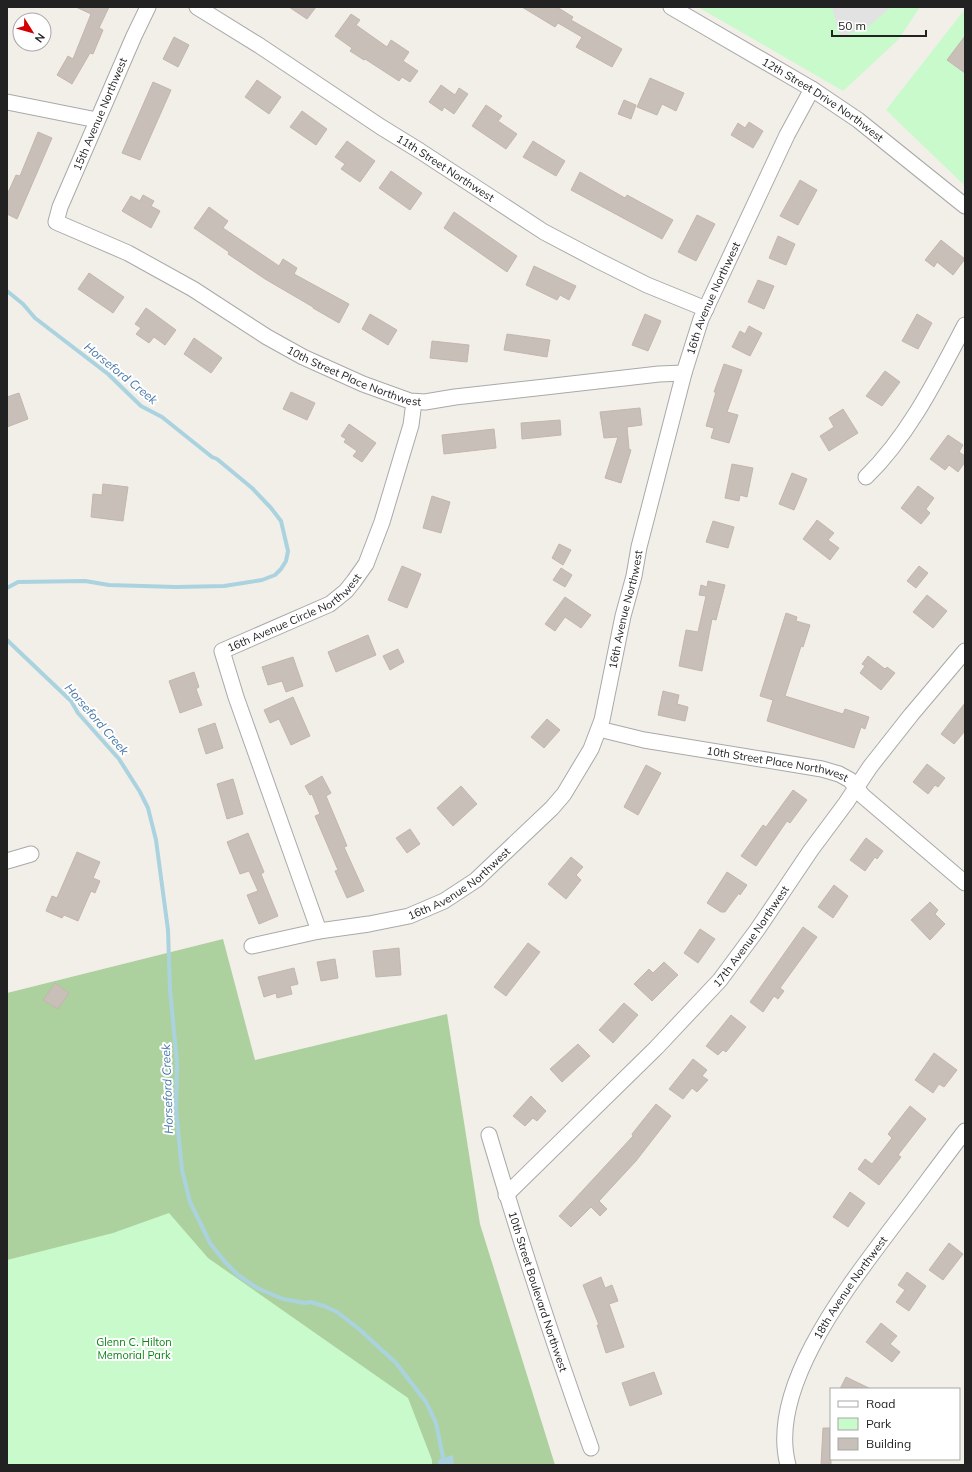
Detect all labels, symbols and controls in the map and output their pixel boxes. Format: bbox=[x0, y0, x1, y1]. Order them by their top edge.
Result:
north arrow bbox=[12, 12, 52, 52]
scale bar bbox=[832, 12, 926, 38]
text: 50 m bbox=[838, 18, 866, 33]
text: N bbox=[32, 30, 48, 46]
street label: 12th Street Drive Northwest bbox=[760, 54, 887, 145]
street label: 15th Avenue Northwest bbox=[70, 55, 130, 173]
street label: 11th Street Northwest bbox=[394, 131, 497, 205]
street label: 16th Avenue Northwest bbox=[683, 239, 743, 356]
water label: Horseford Creek bbox=[81, 339, 161, 408]
street label: 10th Street Place Northwest bbox=[285, 343, 422, 409]
street label: 16th Avenue Northwest bbox=[606, 549, 645, 670]
street label: 16th Avenue Circle Northwest bbox=[225, 571, 364, 655]
water label: Horseford Creek bbox=[62, 680, 133, 758]
street label: 10th Street Place Northwest bbox=[706, 743, 851, 785]
street label: 16th Avenue Northwest bbox=[406, 844, 513, 923]
street label: 17th Avenue Northwest bbox=[710, 883, 792, 990]
water label: Horseford Creek bbox=[158, 1043, 176, 1134]
street label: 10th Street Boulevard Northwest bbox=[505, 1210, 571, 1374]
street label: 18th Avenue Northwest bbox=[810, 1233, 890, 1341]
park label: Glenn C. Hilton Memorial Park bbox=[96, 1335, 172, 1362]
legend bbox=[830, 1388, 960, 1460]
text: Road bbox=[866, 1396, 895, 1411]
text: Park bbox=[866, 1416, 892, 1431]
text: Building bbox=[866, 1436, 911, 1451]

